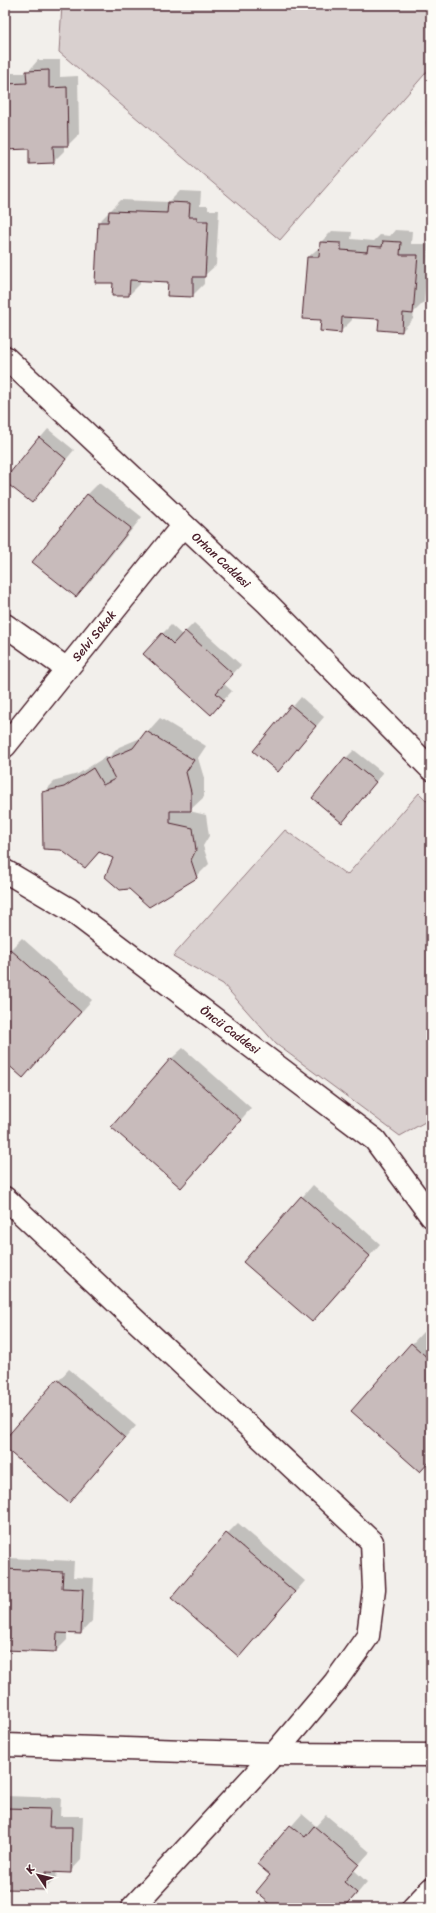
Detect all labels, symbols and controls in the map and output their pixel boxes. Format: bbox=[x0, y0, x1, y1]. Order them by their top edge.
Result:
street label: Orhan Caddesi bbox=[186, 526, 256, 594]
street label: Selvi Sokak bbox=[66, 605, 122, 667]
street label: Öncü Caddesi bbox=[195, 1000, 265, 1061]
north arrow bbox=[18, 1855, 58, 1895]
text: K bbox=[20, 1860, 41, 1879]

